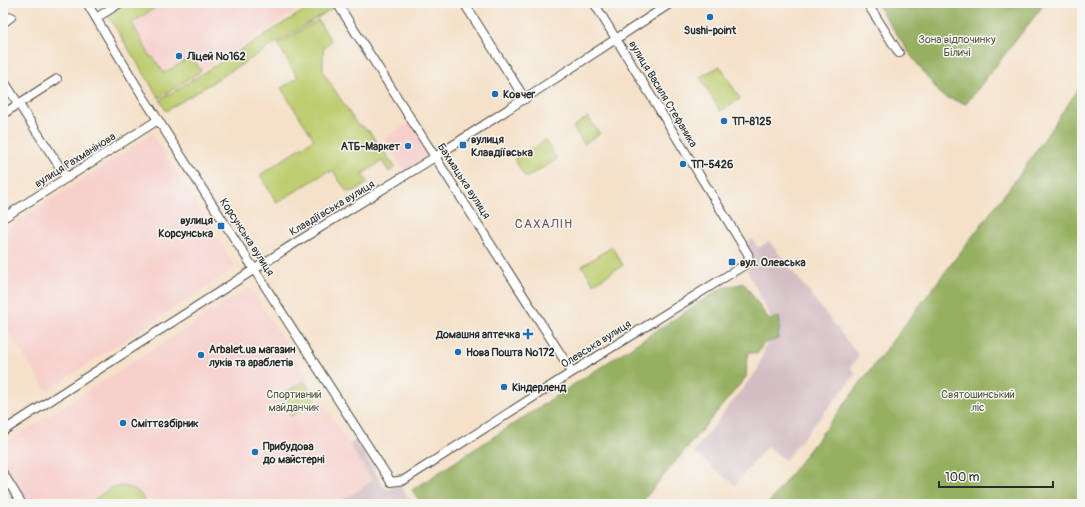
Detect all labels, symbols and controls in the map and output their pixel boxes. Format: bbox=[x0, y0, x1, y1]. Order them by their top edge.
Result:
marker: Sushi-point bbox=[705, 12, 715, 22]
place label: Sushi-point bbox=[684, 24, 737, 37]
park label: Зона відпочинку Біличі bbox=[918, 33, 996, 59]
street label: вулиця Василя Стефаника bbox=[626, 38, 700, 150]
place label: Ліцей №162 bbox=[186, 50, 246, 63]
marker: Ліцей №162 bbox=[174, 51, 184, 61]
place label: Ковчег bbox=[503, 88, 536, 101]
marker: Ковчег bbox=[490, 89, 500, 99]
place label: ТП-8125 bbox=[731, 115, 771, 128]
marker: ТП-8125 bbox=[719, 116, 729, 126]
street label: вулиця Рахманінова bbox=[32, 130, 118, 190]
place label: вулиця Клавдіївська bbox=[471, 133, 533, 159]
place label: АТБ-Маркет bbox=[341, 140, 400, 153]
marker: вулиця Клавдіївська bbox=[458, 140, 468, 150]
marker: АТБ-Маркет bbox=[403, 141, 413, 151]
street label: Бахмацька вулиця bbox=[435, 141, 493, 221]
place label: ТП-5426 bbox=[690, 158, 734, 171]
marker: ТП-5426 bbox=[678, 159, 688, 169]
street label: Клавдіївська вулиця bbox=[287, 177, 377, 239]
street label: Корсунська вулиця bbox=[217, 196, 277, 278]
place label: вулиця Корсунська bbox=[158, 214, 213, 240]
district label: САХАЛІН bbox=[515, 216, 573, 232]
marker: вулиця Корсунська bbox=[216, 221, 226, 231]
place label: вул. Олевська bbox=[740, 256, 806, 269]
marker: вул. Олевська bbox=[727, 257, 737, 267]
street label: Олевська вулиця bbox=[559, 317, 633, 371]
place label: Домашня аптечка bbox=[435, 328, 520, 341]
marker: Домашня аптечка bbox=[523, 329, 533, 339]
place label: Arbalet.ua магазин луків та араблетів bbox=[208, 343, 296, 369]
place label: Нова Пошта №172 bbox=[466, 346, 555, 359]
marker: Нова Пошта №172 bbox=[453, 347, 463, 357]
marker: Arbalet.ua магазин луків та араблетів bbox=[196, 350, 206, 360]
place label: Кіндерленд bbox=[512, 381, 567, 394]
marker: Кіндерленд bbox=[499, 382, 509, 392]
park label: Спортивний майданчик bbox=[267, 388, 321, 414]
park label: Святошинський ліс bbox=[941, 388, 1015, 414]
place label: Сміттєзбірник bbox=[131, 417, 199, 430]
marker: Сміттєзбірник bbox=[118, 418, 128, 428]
place label: Прибудова до майстерні bbox=[262, 440, 325, 466]
marker: Прибудова до майстерні bbox=[250, 447, 260, 457]
scale bar bbox=[939, 463, 1053, 489]
text: 100 m bbox=[945, 470, 980, 485]

